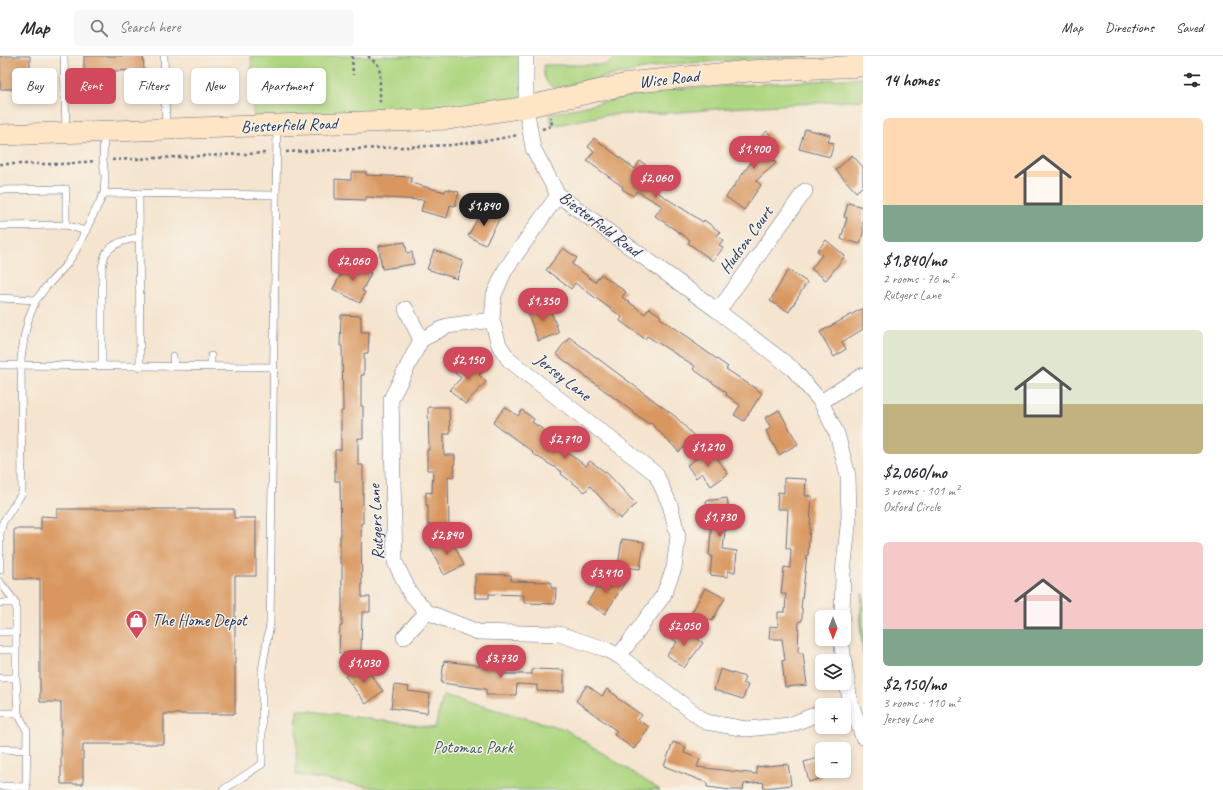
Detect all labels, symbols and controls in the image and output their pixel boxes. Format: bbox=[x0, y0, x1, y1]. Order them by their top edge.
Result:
search box bbox=[74, 10, 354, 46]
text: Map bbox=[20, 16, 50, 40]
icon: search bbox=[88, 17, 110, 39]
text: Search here bbox=[120, 18, 181, 37]
text: Map bbox=[1062, 19, 1083, 36]
text: Directions bbox=[1105, 19, 1154, 36]
text: Saved bbox=[1176, 19, 1203, 36]
street label: Wise Road bbox=[638, 65, 703, 93]
chip: Buy bbox=[12, 68, 57, 104]
chip: Rent bbox=[65, 68, 116, 104]
chip: Filters bbox=[124, 68, 183, 104]
chip: New bbox=[191, 68, 239, 104]
chip: Apartment bbox=[247, 68, 326, 104]
icon: filters bbox=[1181, 69, 1203, 91]
text: 14 homes bbox=[883, 70, 939, 91]
street label: Biesterfield Road bbox=[240, 113, 340, 137]
pin: $1,400 bbox=[721, 136, 787, 170]
text: $1,400 bbox=[738, 141, 770, 157]
icon: home bbox=[1007, 144, 1079, 216]
pin: $2,060 bbox=[623, 165, 689, 199]
text: $2,060 bbox=[640, 170, 672, 186]
street label: Biesterfield Road bbox=[555, 187, 647, 263]
pin: $1,840 bbox=[451, 193, 517, 227]
text: $1,840 bbox=[468, 198, 500, 214]
street label: Hudson Court bbox=[715, 200, 779, 278]
pin: $2,060 bbox=[320, 248, 386, 282]
text: $1,840/mo bbox=[883, 250, 946, 271]
text: $2,060 bbox=[337, 253, 369, 269]
text: 2 rooms · 76 m² bbox=[883, 271, 953, 287]
text: Rutgers Lane bbox=[883, 287, 941, 303]
pin: $1,350 bbox=[510, 288, 576, 322]
text: $1,350 bbox=[527, 293, 559, 309]
pin: $2,150 bbox=[435, 347, 501, 381]
street label: Jersey Lane bbox=[530, 348, 596, 406]
text: $2,150 bbox=[452, 352, 484, 368]
icon: home bbox=[1007, 356, 1079, 428]
pin: $2,710 bbox=[532, 426, 598, 460]
text: $2,710 bbox=[549, 431, 581, 447]
pin: $1,210 bbox=[675, 434, 741, 468]
text: $1,210 bbox=[692, 439, 724, 455]
text: $2,060/mo bbox=[883, 462, 947, 483]
street label: Rutgers Lane bbox=[363, 482, 388, 560]
text: 3 rooms · 101 m² bbox=[883, 483, 959, 499]
text: Oxford Circle bbox=[883, 499, 940, 515]
pin: $1,730 bbox=[687, 504, 753, 538]
text: $1,730 bbox=[704, 509, 736, 525]
pin: $2,840 bbox=[414, 522, 480, 556]
text: $2,840 bbox=[431, 527, 463, 543]
pin: $3,410 bbox=[573, 560, 639, 594]
text: $3,410 bbox=[590, 565, 622, 581]
icon: home bbox=[1007, 568, 1079, 640]
shop icon: The Home Depot bbox=[124, 607, 150, 640]
place label: The Home Depot bbox=[152, 610, 249, 631]
north arrow bbox=[815, 610, 851, 646]
map controls bbox=[815, 610, 851, 778]
pin: $2,050 bbox=[651, 613, 717, 647]
text: $2,050 bbox=[668, 618, 700, 634]
pin: $3,730 bbox=[468, 645, 534, 679]
pin: $1,030 bbox=[331, 650, 397, 684]
text: $3,730 bbox=[485, 650, 517, 666]
button: layers bbox=[815, 654, 851, 690]
text: $1,030 bbox=[348, 655, 380, 671]
text: $2,150/mo bbox=[883, 674, 946, 695]
text: 3 rooms · 110 m² bbox=[883, 695, 959, 711]
button: + bbox=[815, 698, 851, 734]
text: Jersey Lane bbox=[883, 711, 933, 727]
park label: Potomac Park bbox=[433, 737, 515, 758]
button: − bbox=[815, 742, 851, 778]

